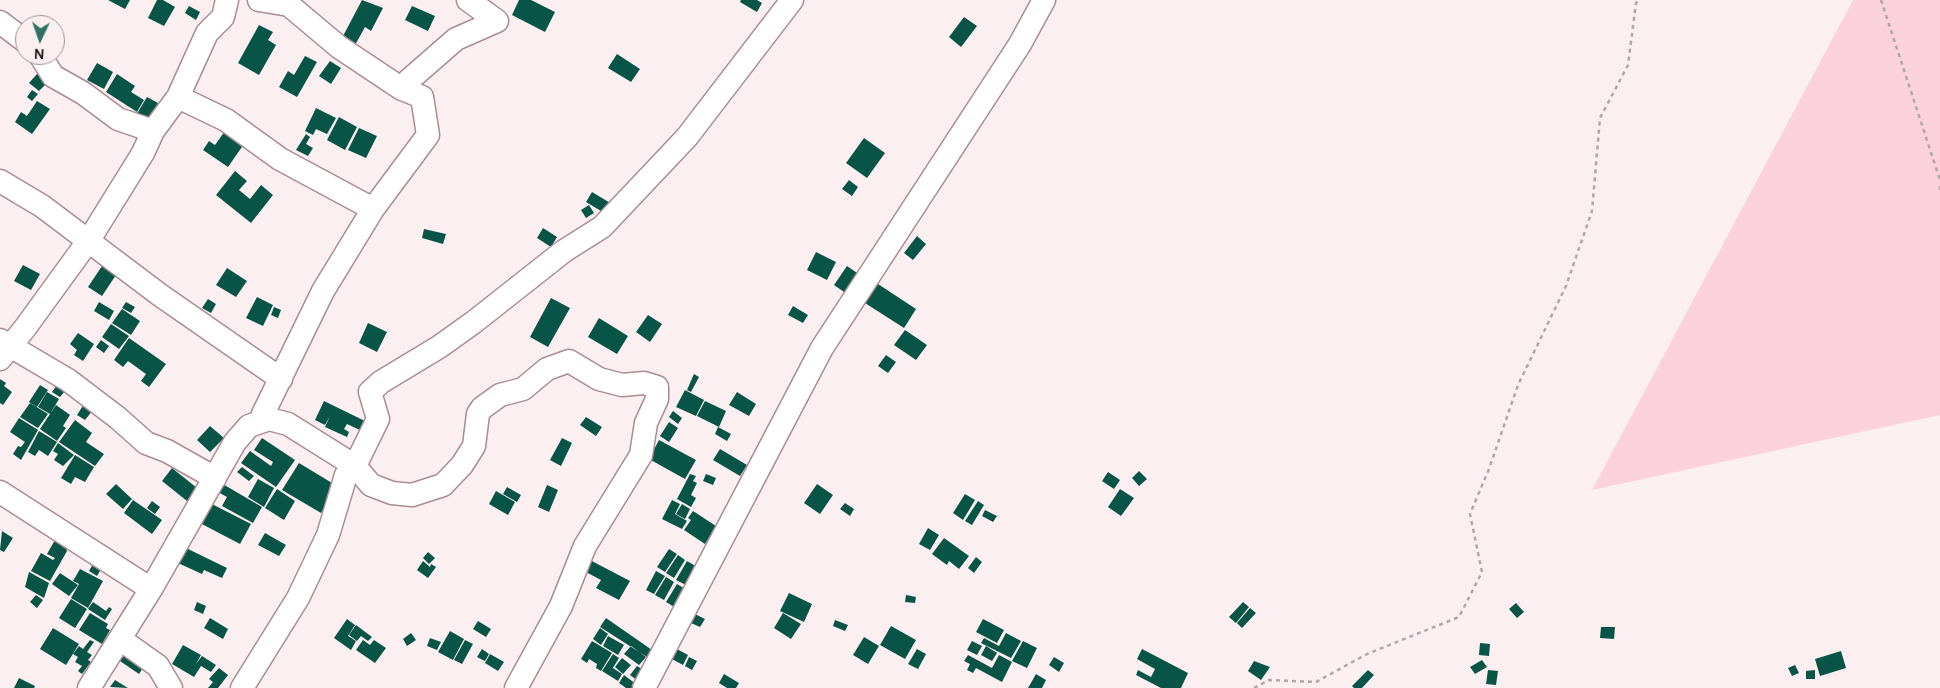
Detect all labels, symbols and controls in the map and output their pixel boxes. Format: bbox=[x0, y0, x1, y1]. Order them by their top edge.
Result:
north arrow bbox=[15, 15, 65, 65]
text: N bbox=[34, 45, 45, 64]

